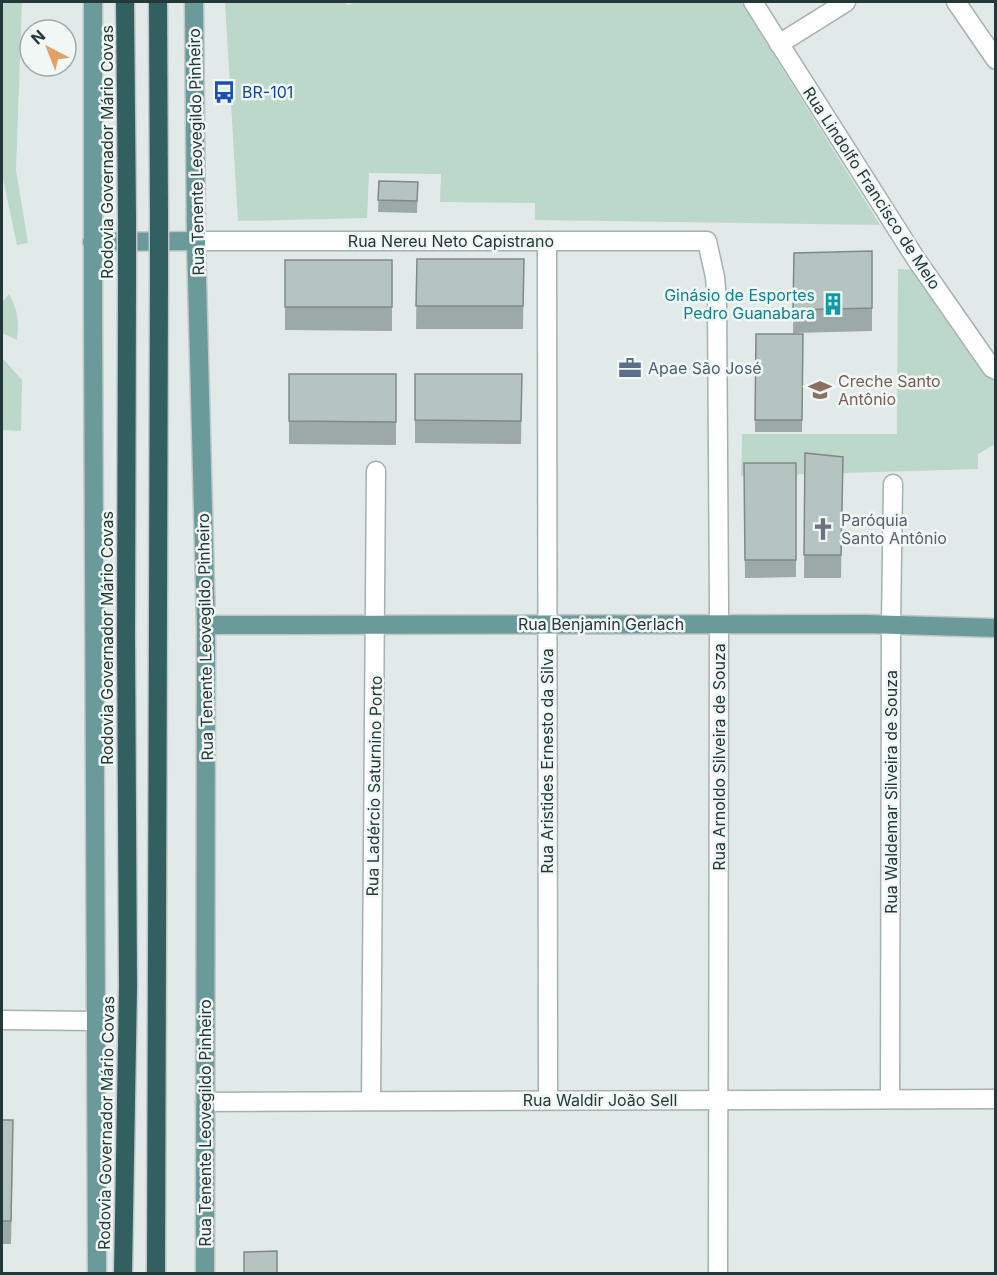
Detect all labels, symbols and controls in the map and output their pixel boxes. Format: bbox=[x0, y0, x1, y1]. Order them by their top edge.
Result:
north arrow bbox=[18, 18, 78, 78]
text: N bbox=[27, 25, 49, 48]
street label: Rodovia Governador Mário Covas bbox=[97, 25, 117, 279]
street label: Rua Tenente Leovegildo Pinheiro bbox=[184, 28, 208, 276]
bus stop icon: BR-101 bbox=[211, 79, 237, 105]
place label: BR-101 bbox=[242, 82, 293, 102]
street label: Rua Lindolfo Francisco de Melo bbox=[799, 83, 945, 293]
street label: Rua Nereu Neto Capistrano bbox=[348, 231, 554, 251]
place label: Ginásio de Esportes Pedro Guanabara bbox=[664, 285, 815, 323]
building icon: Ginásio de Esportes Pedro Guanabara bbox=[820, 291, 846, 317]
office icon: Apae São José bbox=[617, 355, 643, 381]
place label: Apae São José bbox=[648, 358, 762, 378]
place label: Creche Santo Antônio bbox=[838, 371, 941, 409]
school or university icon: Creche Santo Antônio bbox=[807, 377, 833, 403]
place label: Paróquia Santo Antônio bbox=[841, 510, 947, 548]
street label: Rodovia Governador Mário Covas bbox=[97, 511, 117, 765]
street label: Rua Tenente Leovegildo Pinheiro bbox=[193, 513, 217, 761]
church icon: Paróquia Santo Antônio bbox=[810, 516, 836, 542]
street label: Rua Benjamin Gerlach bbox=[518, 614, 684, 634]
street label: Rua Arnoldo Silveira de Souza bbox=[709, 643, 729, 871]
street label: Rua Aristides Ernesto da Silva bbox=[537, 648, 557, 874]
street label: Rua Waldemar Silveira de Souza bbox=[881, 670, 901, 914]
street label: Rua Ladércio Saturnino Porto bbox=[362, 675, 386, 897]
street label: Rodovia Governador Mário Covas bbox=[94, 996, 118, 1250]
street label: Rua Tenente Leovegildo Pinheiro bbox=[195, 999, 215, 1247]
street label: Rua Waldir João Sell bbox=[523, 1090, 677, 1110]

